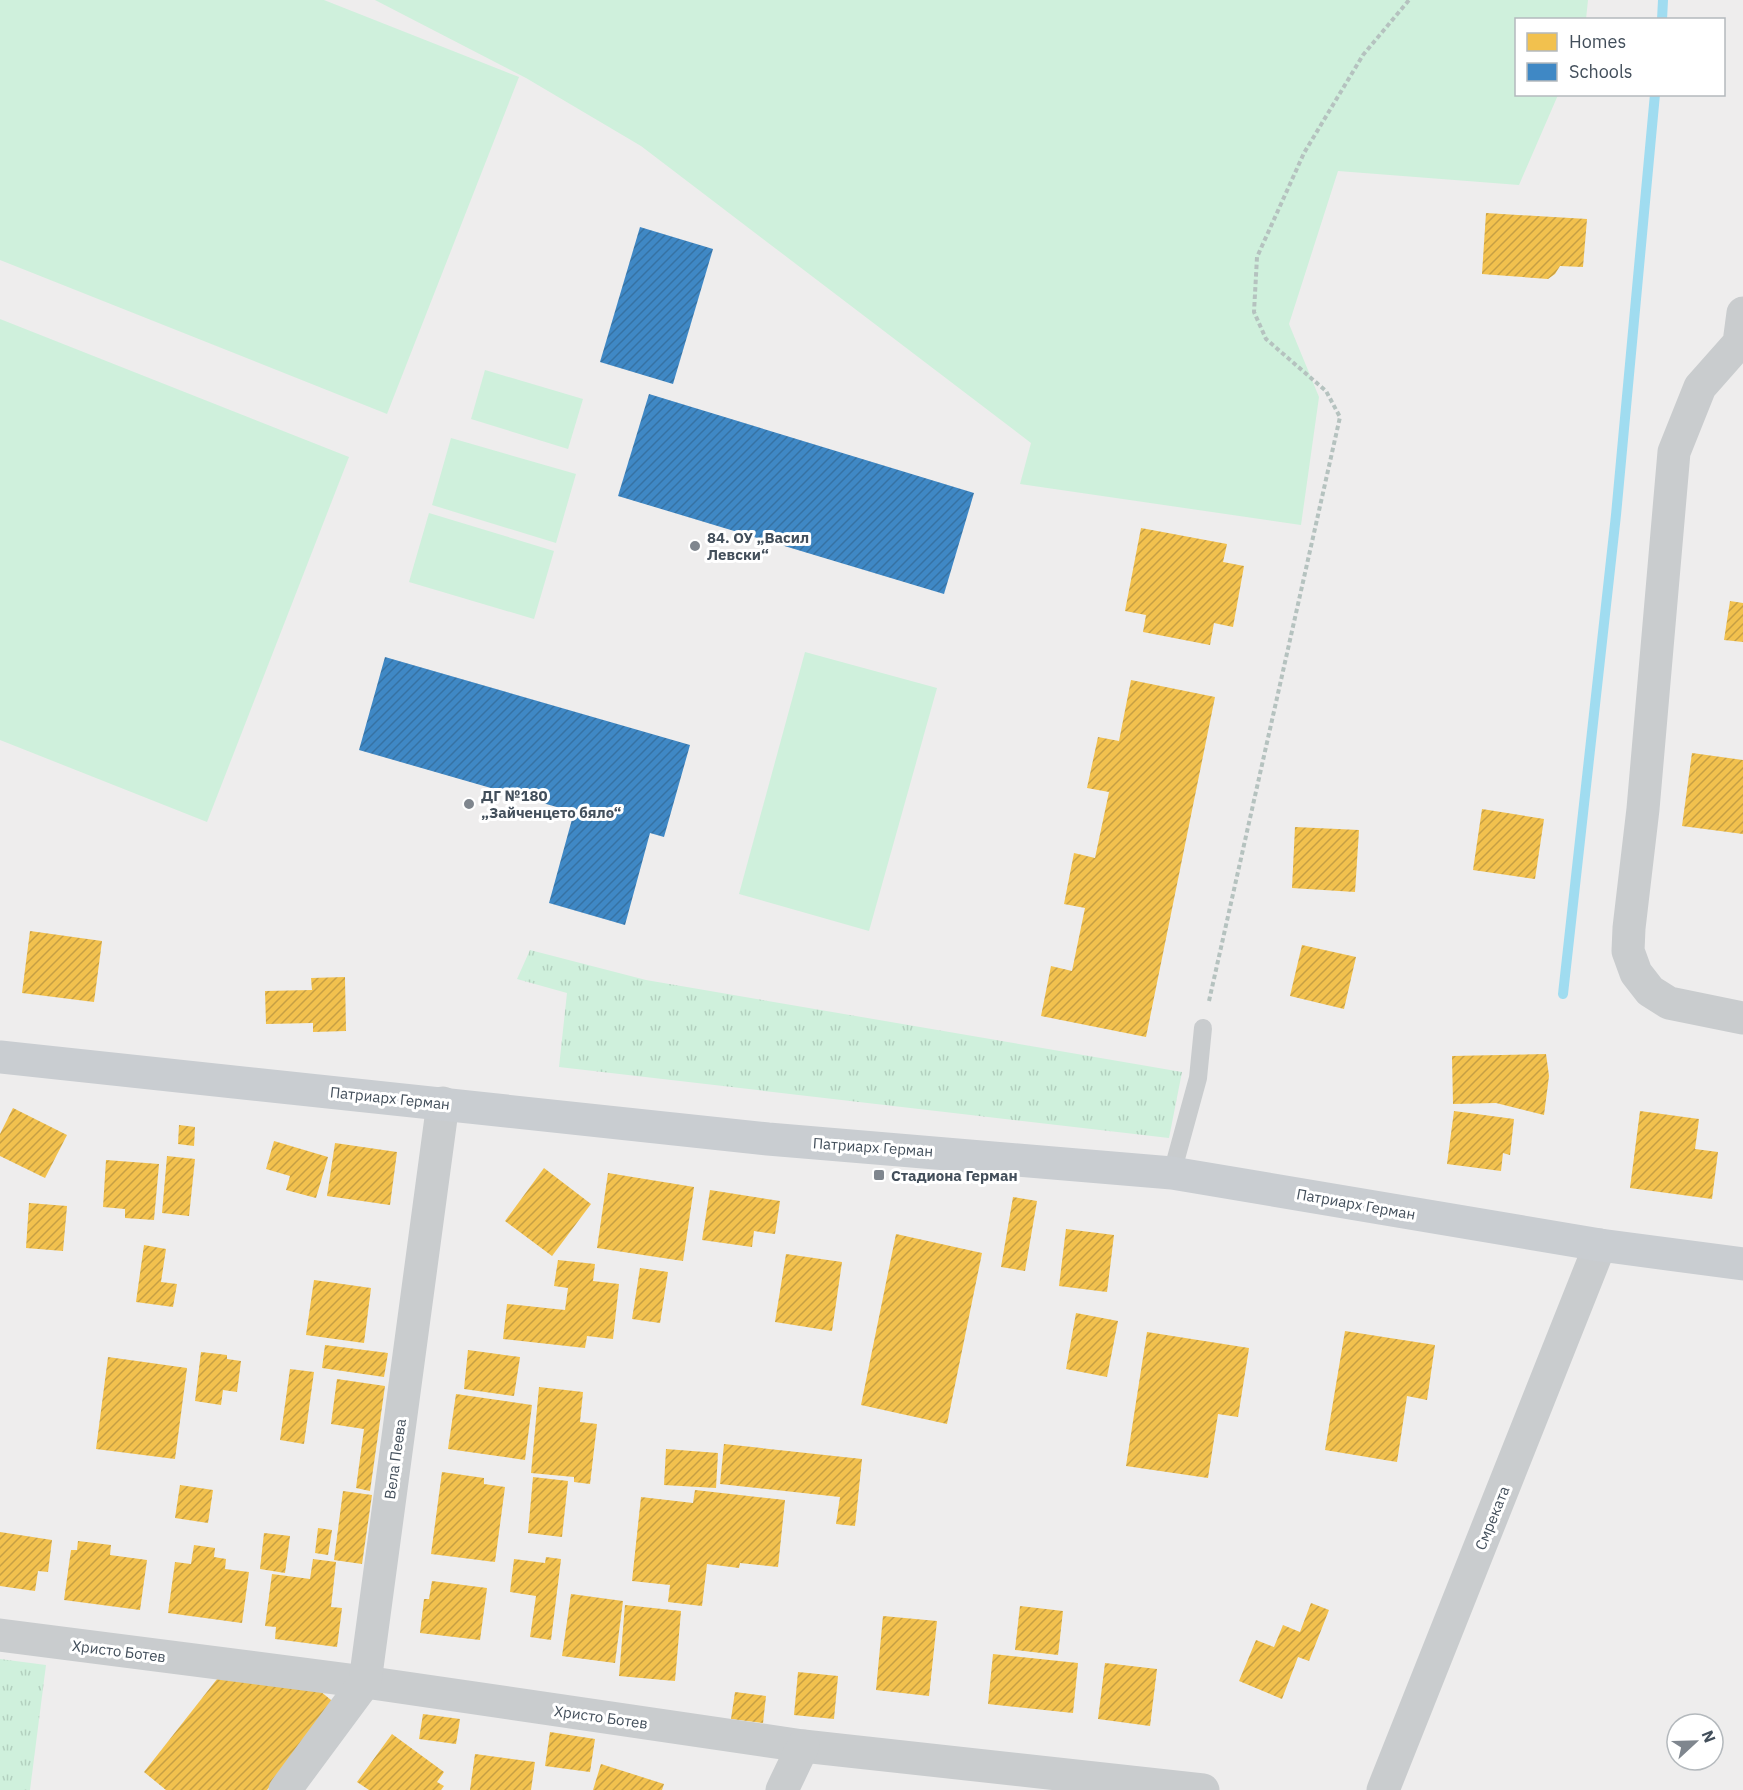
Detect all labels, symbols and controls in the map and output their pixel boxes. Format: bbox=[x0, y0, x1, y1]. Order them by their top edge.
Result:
legend bbox=[1515, 18, 1725, 96]
text: Homes bbox=[1569, 30, 1626, 53]
text: Schools bbox=[1569, 60, 1633, 83]
place label: 84. ОУ „Васил Левски“ bbox=[707, 528, 809, 564]
marker: 84. ОУ „Васил Левски“ bbox=[688, 539, 702, 553]
place label: ДГ №180 „Зайченцето бяло“ bbox=[481, 786, 622, 822]
marker: ДГ №180 „Зайченцето бяло“ bbox=[462, 797, 476, 811]
street label: Патриарх Герман bbox=[329, 1082, 451, 1114]
street label: Патриарх Герман bbox=[812, 1133, 934, 1161]
place label: Стадиона Герман bbox=[891, 1166, 1018, 1185]
marker: Стадиона Герман bbox=[872, 1168, 886, 1182]
street label: Патриарх Герман bbox=[1295, 1184, 1417, 1224]
street label: Вела Пеева bbox=[380, 1417, 410, 1501]
street label: Смреката bbox=[1471, 1483, 1513, 1553]
street label: Христо Ботев bbox=[71, 1636, 167, 1666]
street label: Христо Ботев bbox=[553, 1701, 649, 1733]
north arrow bbox=[1665, 1712, 1725, 1772]
text: N bbox=[1697, 1727, 1720, 1746]

